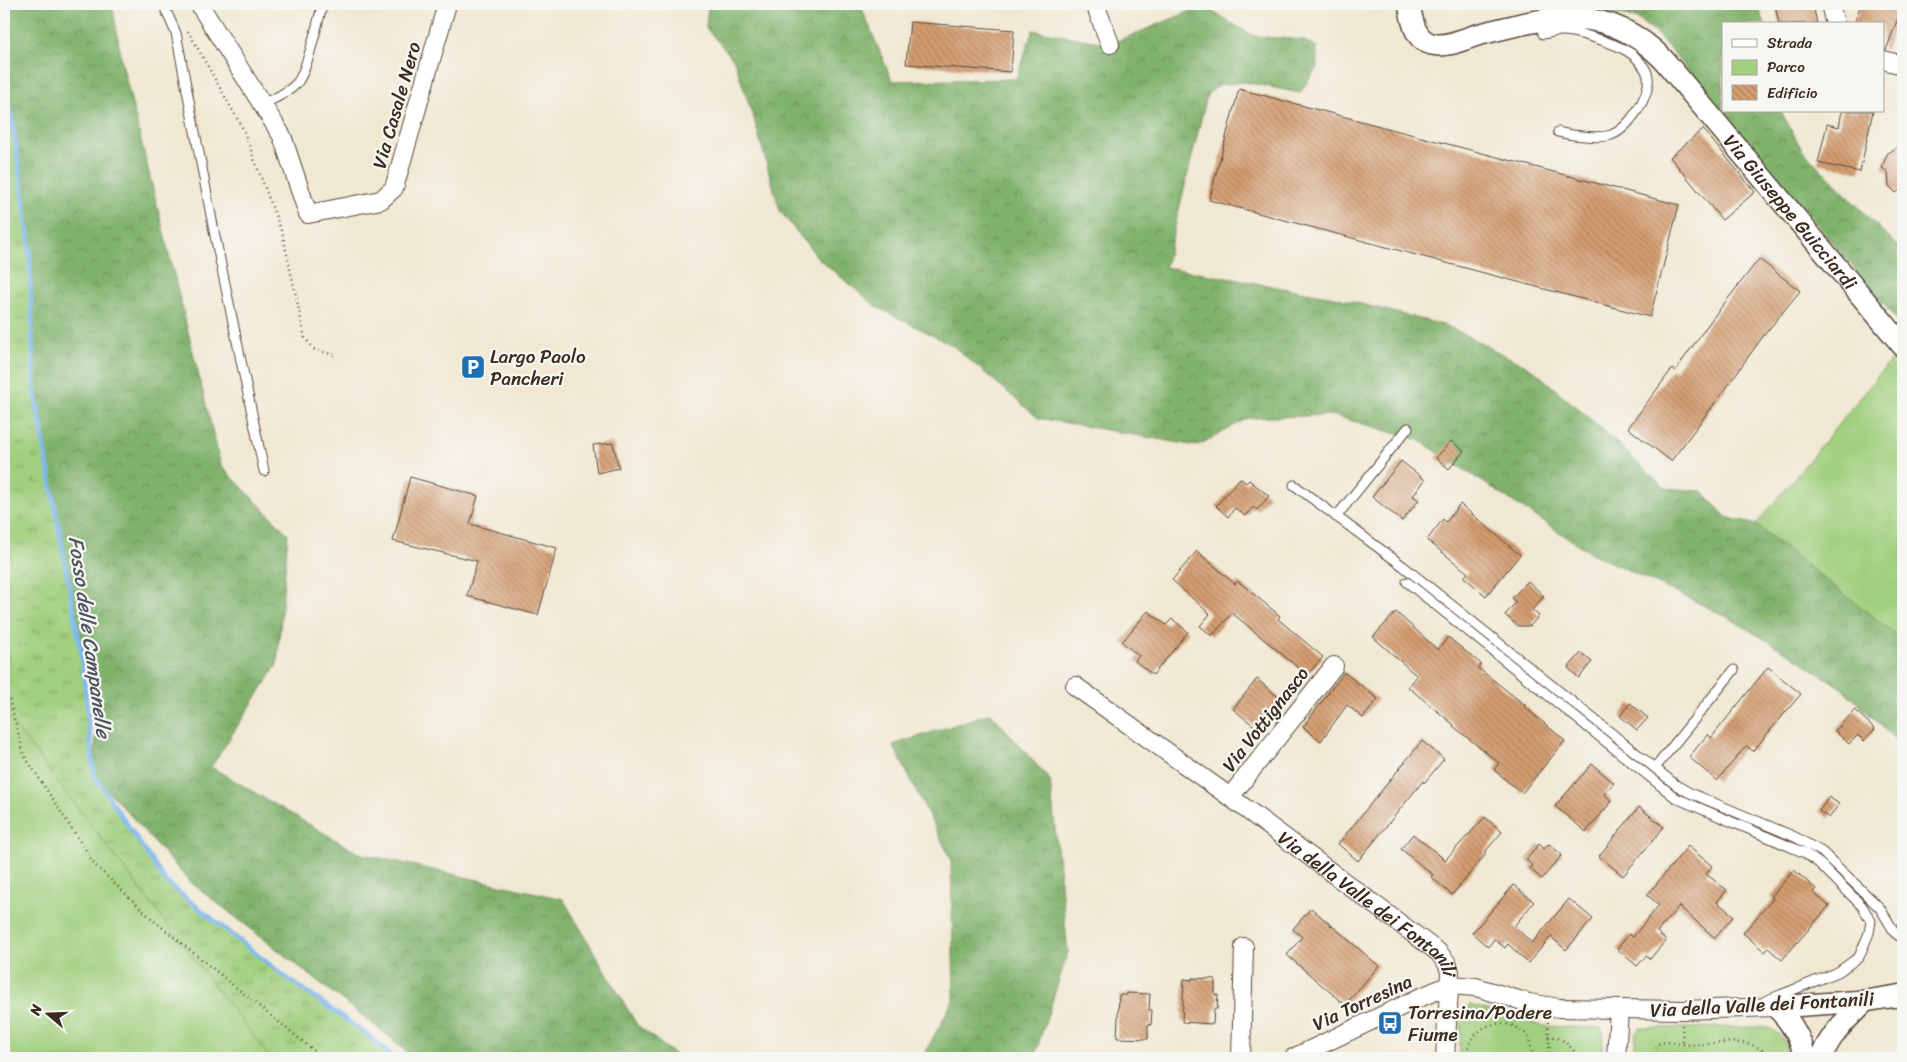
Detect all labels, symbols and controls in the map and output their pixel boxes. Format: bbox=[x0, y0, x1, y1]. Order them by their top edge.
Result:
legend bbox=[1722, 22, 1884, 112]
text: Strada bbox=[1767, 30, 1813, 56]
street label: Via Casale Nero bbox=[363, 38, 430, 172]
text: Parco bbox=[1767, 54, 1805, 80]
text: Edificio bbox=[1767, 80, 1818, 106]
street label: Via Giuseppe Guicciardi bbox=[1715, 126, 1866, 298]
place label: Largo Paolo Pancheri bbox=[490, 340, 586, 395]
parking icon: Largo Paolo Pancheri bbox=[460, 354, 486, 380]
water label: Fosso delle Campanelle bbox=[58, 534, 121, 742]
street label: Via Vottignasco bbox=[1213, 659, 1318, 780]
street label: Via della Valle dei Fontanili bbox=[1271, 822, 1466, 978]
street label: Via Torresina bbox=[1307, 965, 1418, 1040]
street label: Via della Valle dei Fontanili bbox=[1649, 982, 1875, 1027]
north arrow bbox=[22, 990, 72, 1040]
place label: Torresina/Podere Fiume bbox=[1408, 996, 1552, 1051]
text: N bbox=[22, 1001, 50, 1020]
bus stop icon: Torresina/Podere Fiume bbox=[1377, 1010, 1403, 1036]

